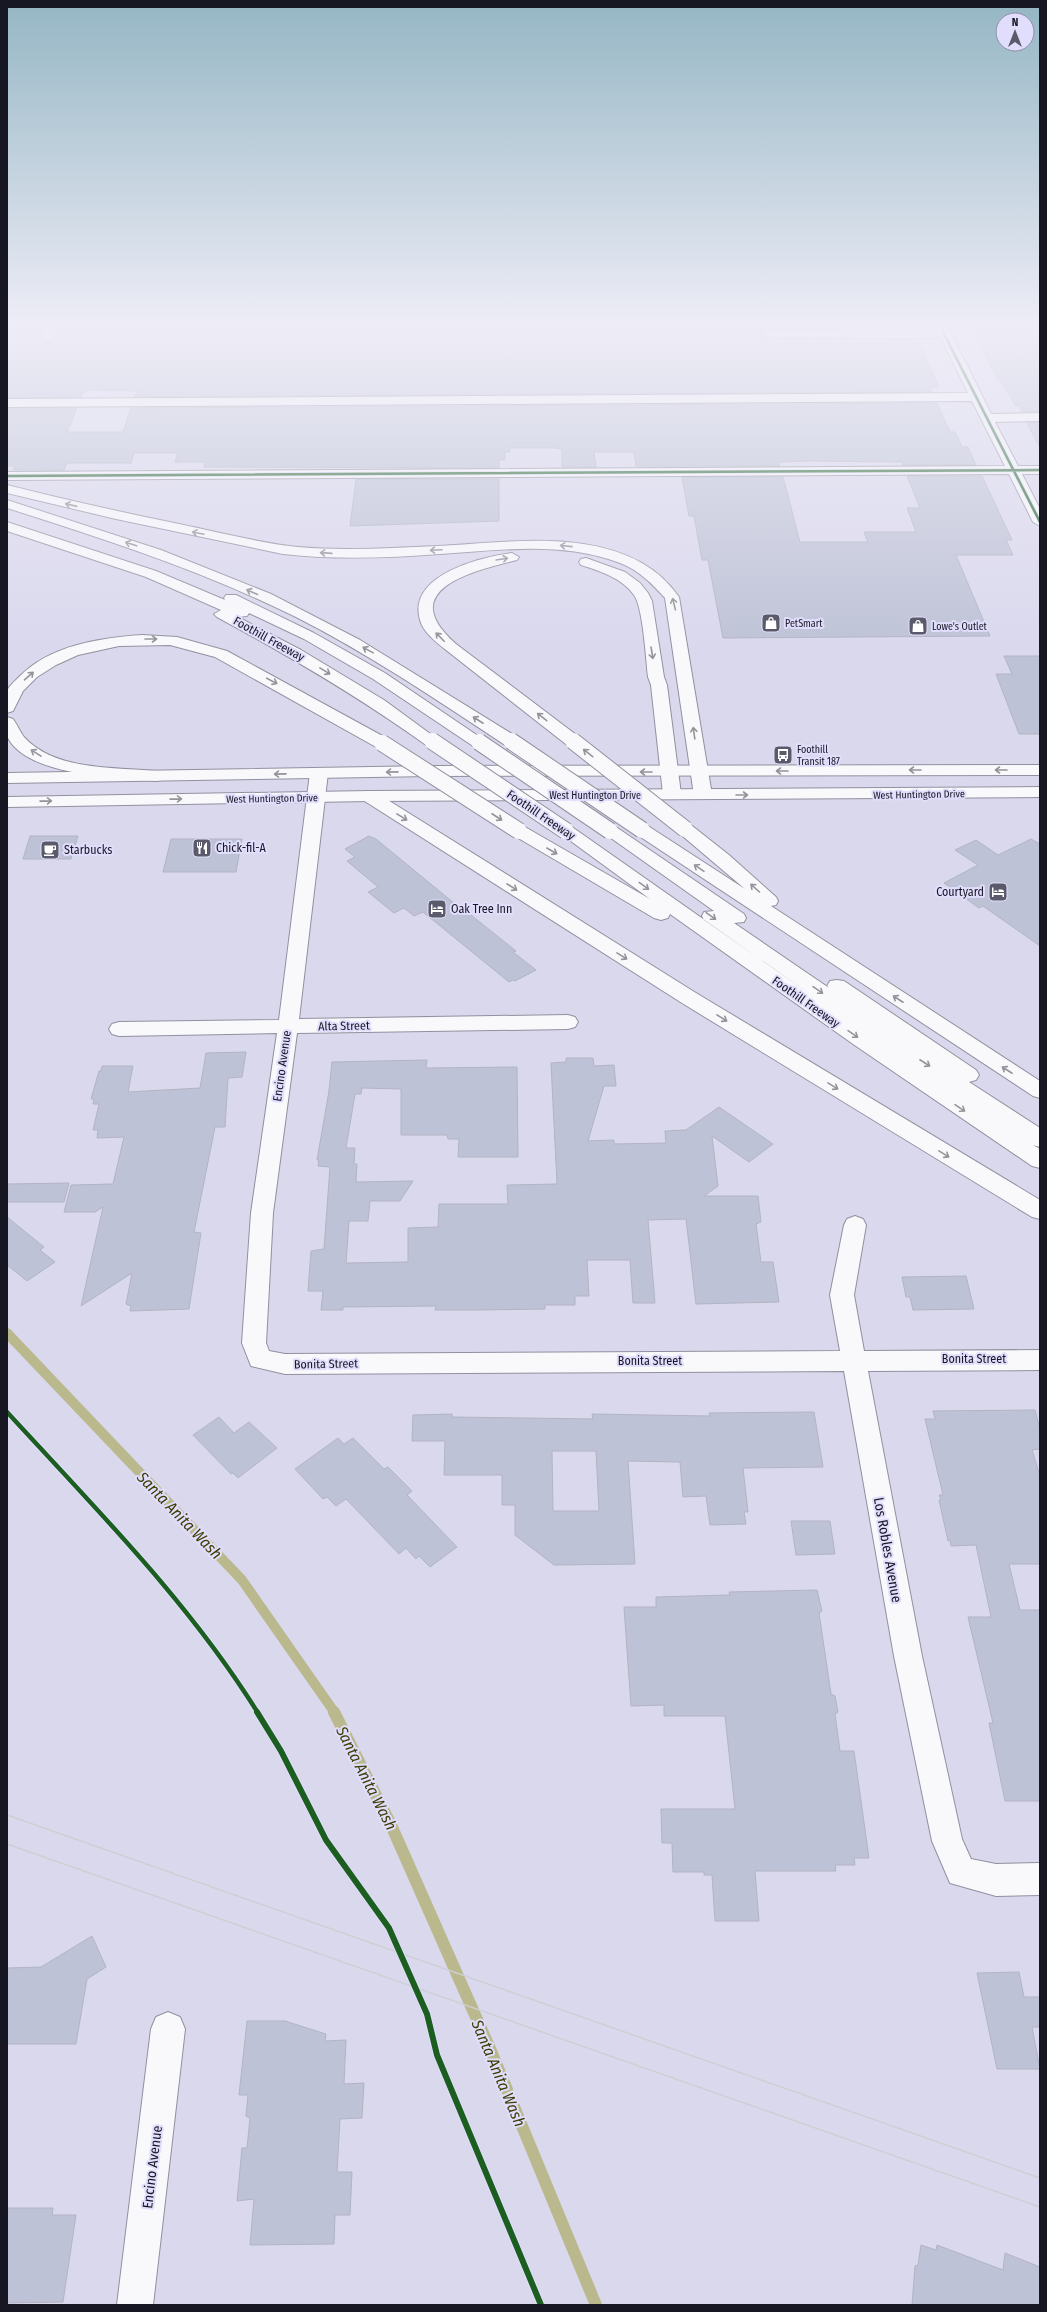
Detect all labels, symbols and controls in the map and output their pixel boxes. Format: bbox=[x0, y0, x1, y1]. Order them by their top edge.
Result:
north arrow bbox=[995, 12, 1035, 52]
text: N bbox=[1012, 16, 1018, 29]
one-way arrow bbox=[65, 500, 78, 508]
one-way arrow bbox=[192, 528, 205, 536]
one-way arrow bbox=[125, 540, 138, 547]
one-way arrow bbox=[560, 542, 573, 550]
one-way arrow bbox=[430, 546, 443, 553]
one-way arrow bbox=[320, 550, 333, 557]
one-way arrow bbox=[495, 554, 508, 562]
one-way arrow bbox=[246, 587, 258, 595]
one-way arrow bbox=[670, 598, 677, 611]
shop icon: PetSmart bbox=[760, 612, 782, 634]
street label: Foothill Freeway bbox=[231, 614, 308, 665]
shop icon: Lowe's Outlet bbox=[907, 615, 929, 637]
place label: PetSmart bbox=[785, 618, 823, 630]
place label: Lowe's Outlet bbox=[932, 621, 988, 633]
one-way arrow bbox=[435, 632, 445, 642]
one-way arrow bbox=[144, 635, 157, 643]
one-way arrow bbox=[362, 646, 374, 654]
one-way arrow bbox=[648, 647, 656, 660]
one-way arrow bbox=[319, 668, 331, 676]
one-way arrow bbox=[23, 672, 33, 681]
one-way arrow bbox=[266, 678, 278, 685]
one-way arrow bbox=[536, 713, 547, 722]
one-way arrow bbox=[472, 715, 484, 723]
one-way arrow bbox=[690, 727, 698, 740]
bus stop icon: Foothill Transit 187 bbox=[772, 744, 794, 766]
place label: Foothill Transit 187 bbox=[797, 744, 840, 768]
one-way arrow bbox=[30, 749, 42, 757]
one-way arrow bbox=[583, 749, 594, 758]
one-way arrow bbox=[909, 766, 922, 774]
one-way arrow bbox=[995, 766, 1008, 774]
one-way arrow bbox=[776, 767, 789, 775]
one-way arrow bbox=[386, 768, 399, 776]
one-way arrow bbox=[640, 768, 653, 776]
one-way arrow bbox=[274, 770, 287, 777]
street label: Foothill Freeway bbox=[504, 787, 578, 843]
street label: West Huntington Drive bbox=[873, 788, 965, 802]
street label: West Huntington Drive bbox=[549, 790, 641, 802]
one-way arrow bbox=[735, 791, 748, 799]
street label: West Huntington Drive bbox=[226, 792, 318, 806]
one-way arrow bbox=[169, 795, 182, 803]
one-way arrow bbox=[39, 797, 52, 805]
one-way arrow bbox=[396, 813, 407, 821]
one-way arrow bbox=[491, 813, 502, 821]
restaurant icon: Chick-fil-A bbox=[191, 837, 213, 859]
cafe icon: Starbucks bbox=[39, 839, 61, 861]
place label: Chick-fil-A bbox=[216, 841, 267, 855]
place label: Starbucks bbox=[64, 843, 112, 857]
one-way arrow bbox=[546, 847, 558, 855]
one-way arrow bbox=[694, 864, 705, 872]
hotel icon: Courtyard bbox=[987, 881, 1009, 903]
one-way arrow bbox=[638, 882, 649, 891]
one-way arrow bbox=[506, 883, 518, 891]
one-way arrow bbox=[750, 883, 760, 892]
place label: Courtyard bbox=[936, 885, 984, 899]
hotel icon: Oak Tree Inn bbox=[426, 898, 448, 920]
place label: Oak Tree Inn bbox=[451, 902, 512, 916]
one-way arrow bbox=[705, 912, 716, 920]
one-way arrow bbox=[616, 952, 628, 960]
street label: Foothill Freeway bbox=[770, 974, 843, 1031]
one-way arrow bbox=[812, 986, 823, 994]
one-way arrow bbox=[893, 995, 904, 1003]
one-way arrow bbox=[716, 1015, 728, 1023]
street label: Alta Street bbox=[318, 1019, 370, 1033]
street label: Encino Avenue bbox=[270, 1030, 294, 1102]
one-way arrow bbox=[847, 1030, 858, 1038]
one-way arrow bbox=[919, 1059, 930, 1067]
one-way arrow bbox=[1002, 1066, 1013, 1074]
one-way arrow bbox=[827, 1083, 839, 1091]
one-way arrow bbox=[954, 1104, 965, 1112]
one-way arrow bbox=[938, 1150, 950, 1158]
street label: Bonita Street bbox=[942, 1352, 1006, 1366]
street label: Bonita Street bbox=[618, 1354, 682, 1368]
street label: Bonita Street bbox=[294, 1356, 358, 1372]
water label: Santa Anita Wash bbox=[132, 1467, 226, 1563]
street label: Los Robles Avenue bbox=[870, 1496, 905, 1604]
water label: Santa Anita Wash bbox=[332, 1722, 401, 1833]
water label: Santa Anita Wash bbox=[467, 2016, 530, 2129]
street label: Encino Avenue bbox=[139, 2125, 166, 2210]

